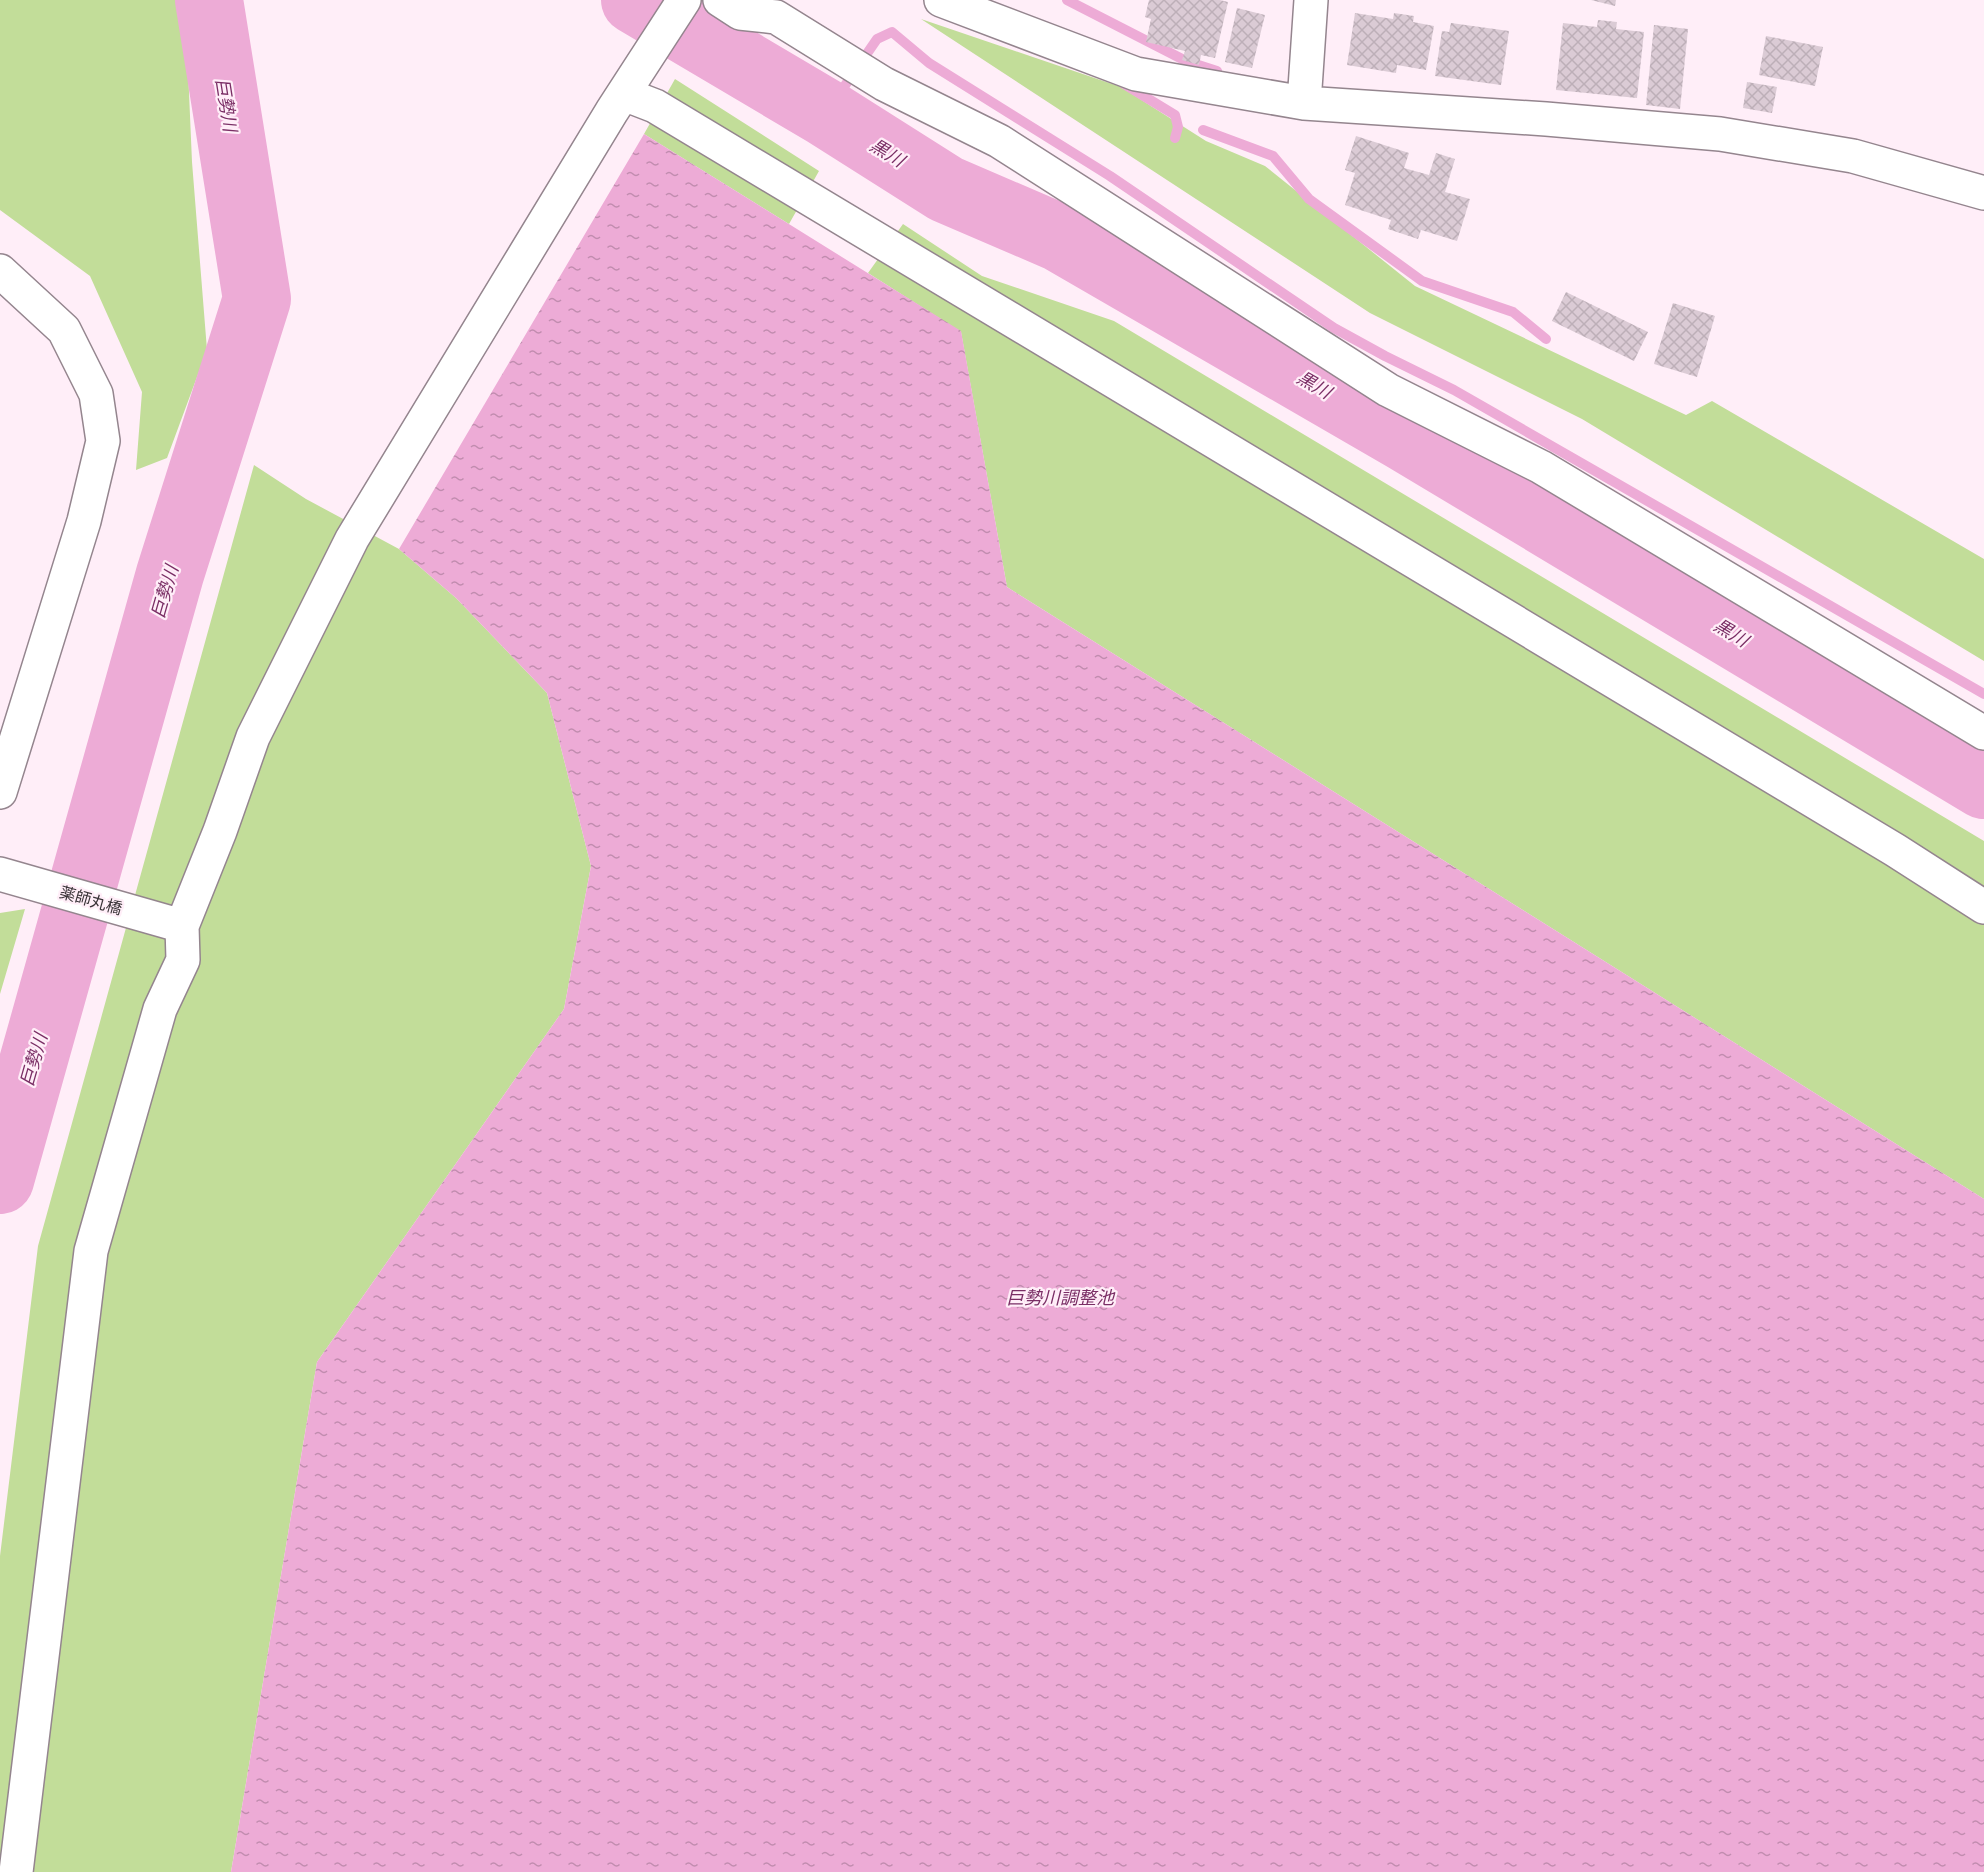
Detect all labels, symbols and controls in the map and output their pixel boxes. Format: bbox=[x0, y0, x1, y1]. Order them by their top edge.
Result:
water label: 巨勢川 bbox=[212, 76, 242, 135]
water label: 黒川 bbox=[866, 133, 910, 172]
water label: 黒川 bbox=[1293, 366, 1337, 404]
water label: 巨勢川 bbox=[146, 561, 183, 621]
water label: 黒川 bbox=[1710, 613, 1754, 652]
street label: 薬師丸橋 bbox=[57, 882, 125, 918]
water label: 巨勢川 bbox=[15, 1029, 52, 1089]
water label: 巨勢川調整池 bbox=[1006, 1286, 1116, 1308]

